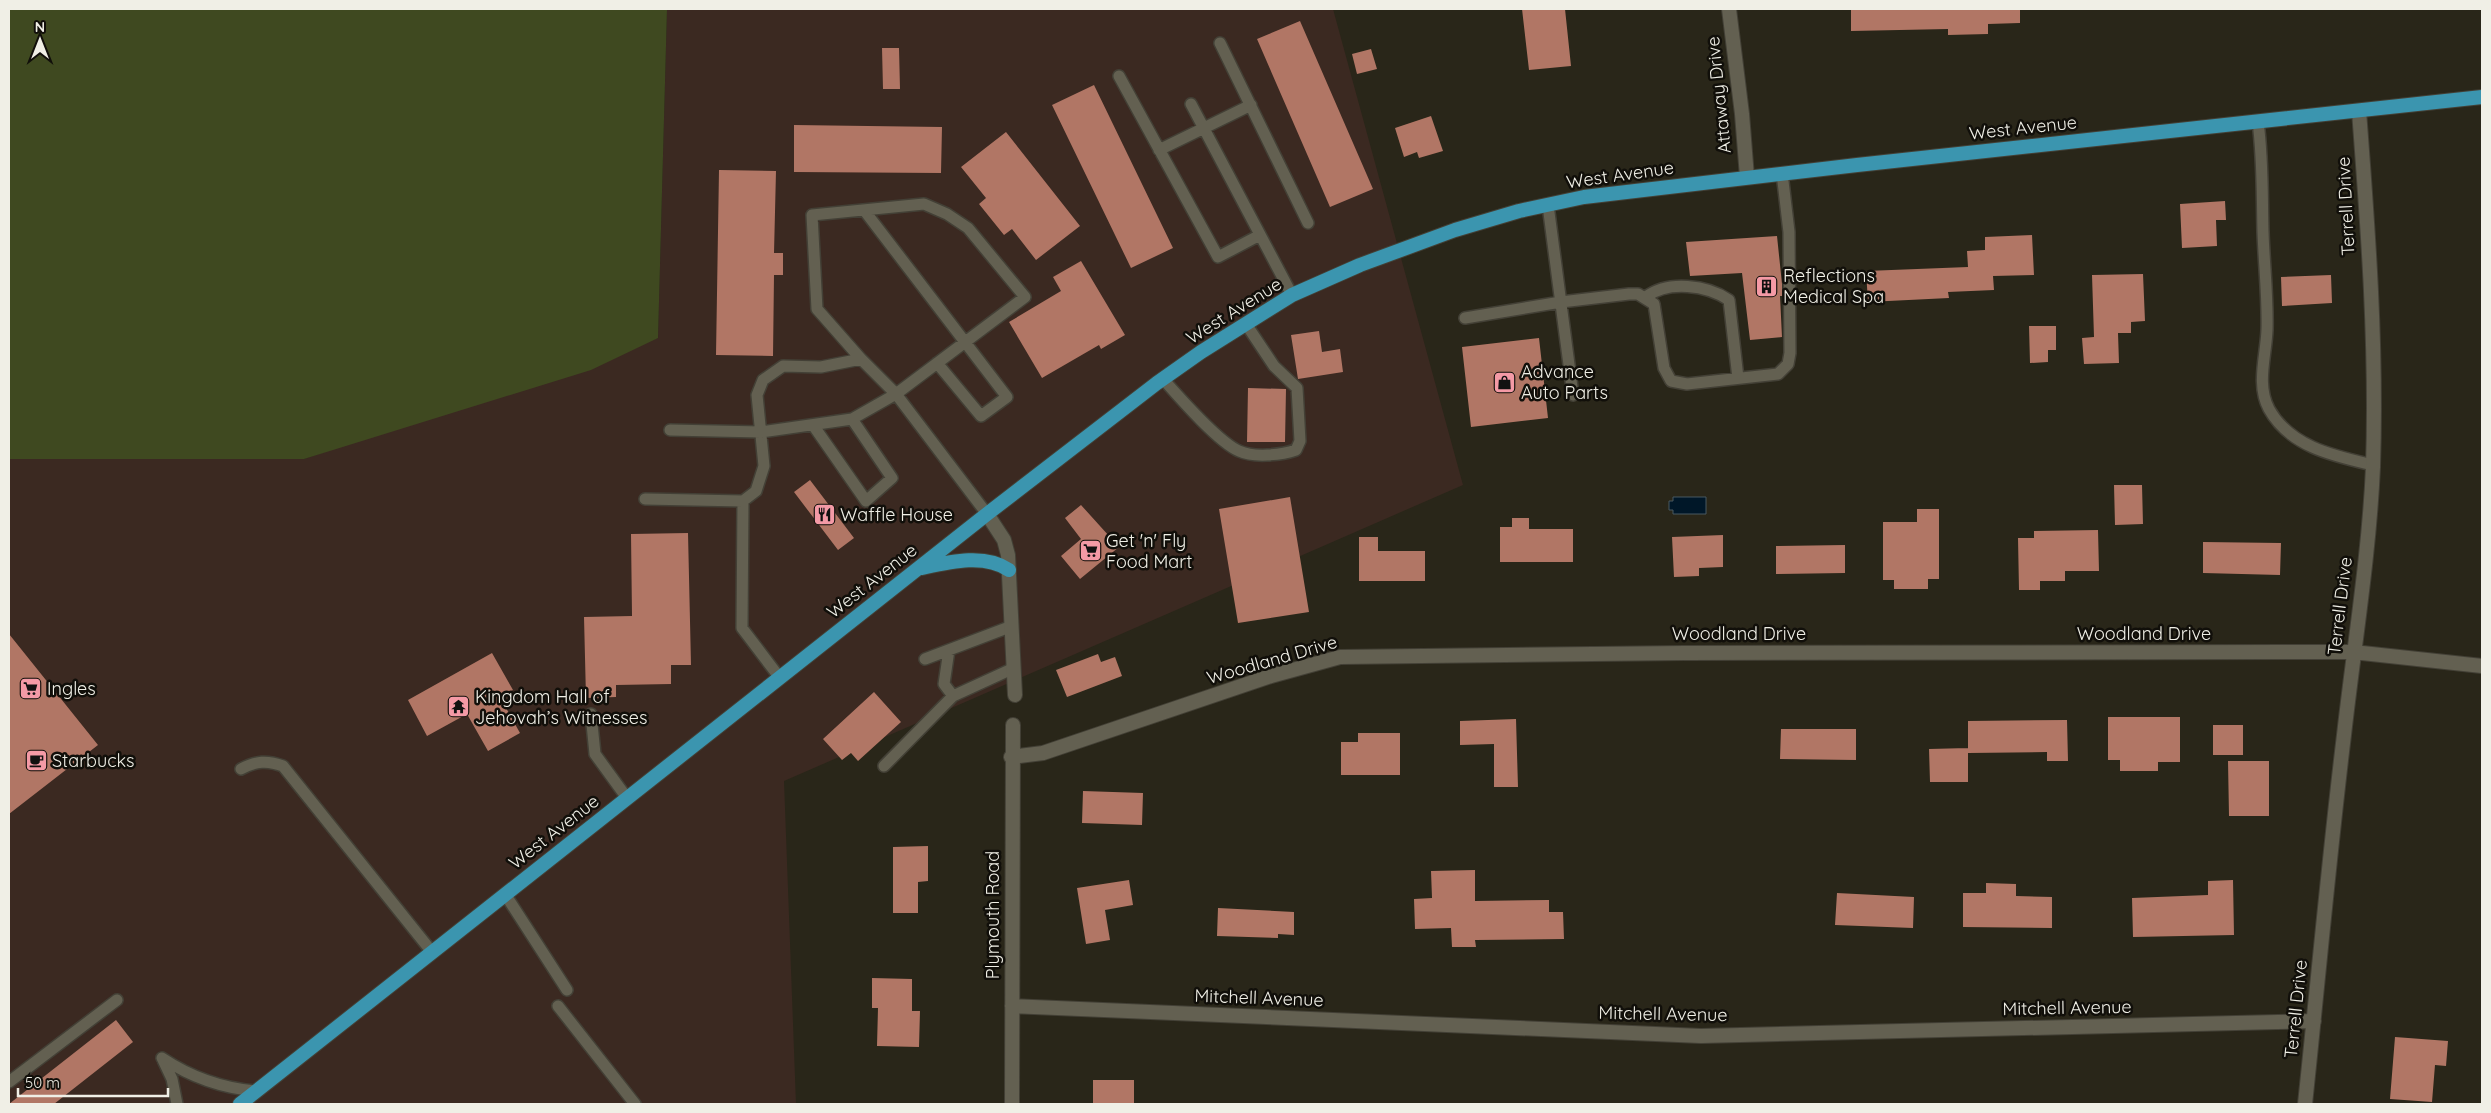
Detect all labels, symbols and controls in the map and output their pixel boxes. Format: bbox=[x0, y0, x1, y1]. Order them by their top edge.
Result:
north arrow bbox=[15, 15, 65, 65]
text: N bbox=[35, 18, 45, 36]
street label: Attaway Drive bbox=[1701, 35, 1736, 155]
street label: West Avenue bbox=[1968, 110, 2078, 145]
street label: West Avenue bbox=[1565, 156, 1675, 193]
street label: Terrell Drive bbox=[2331, 156, 2360, 256]
place label: Reflections Medical Spa bbox=[1783, 264, 1884, 308]
street label: West Avenue bbox=[1182, 272, 1286, 349]
building icon: Reflections Medical Spa bbox=[1755, 274, 1779, 298]
place label: Advance Auto Parts bbox=[1521, 360, 1608, 404]
shop icon: Advance Auto Parts bbox=[1493, 370, 1517, 394]
restaurant icon: Waffle House bbox=[812, 503, 836, 527]
place label: Waffle House bbox=[840, 503, 953, 526]
place label: Get 'n' Fly Food Mart bbox=[1106, 529, 1192, 573]
street label: West Avenue bbox=[822, 538, 921, 623]
supermarket icon: Get 'n' Fly Food Mart bbox=[1078, 539, 1102, 563]
street label: Terrell Drive bbox=[2322, 555, 2357, 656]
street label: Woodland Drive bbox=[1672, 622, 1806, 645]
street label: Woodland Drive bbox=[2077, 622, 2211, 645]
street label: Woodland Drive bbox=[1204, 630, 1340, 689]
supermarket icon: Ingles bbox=[19, 677, 43, 701]
place label: Ingles bbox=[47, 677, 96, 700]
place label: Kingdom Hall of Jehovah’s Witnesses bbox=[475, 685, 647, 729]
temple icon: Kingdom Hall of Jehovah’s Witnesses bbox=[447, 695, 471, 719]
cafe icon: Starbucks bbox=[24, 749, 48, 773]
place label: Starbucks bbox=[52, 749, 135, 772]
street label: West Avenue bbox=[504, 789, 603, 874]
street label: Plymouth Road bbox=[981, 851, 1004, 979]
street label: Terrell Drive bbox=[2279, 958, 2312, 1059]
street label: Mitchell Avenue bbox=[1194, 984, 1324, 1011]
street label: Mitchell Avenue bbox=[2002, 995, 2132, 1020]
street label: Mitchell Avenue bbox=[1598, 1001, 1728, 1026]
scale bar bbox=[18, 1066, 168, 1098]
text: 50 m bbox=[25, 1073, 60, 1092]

